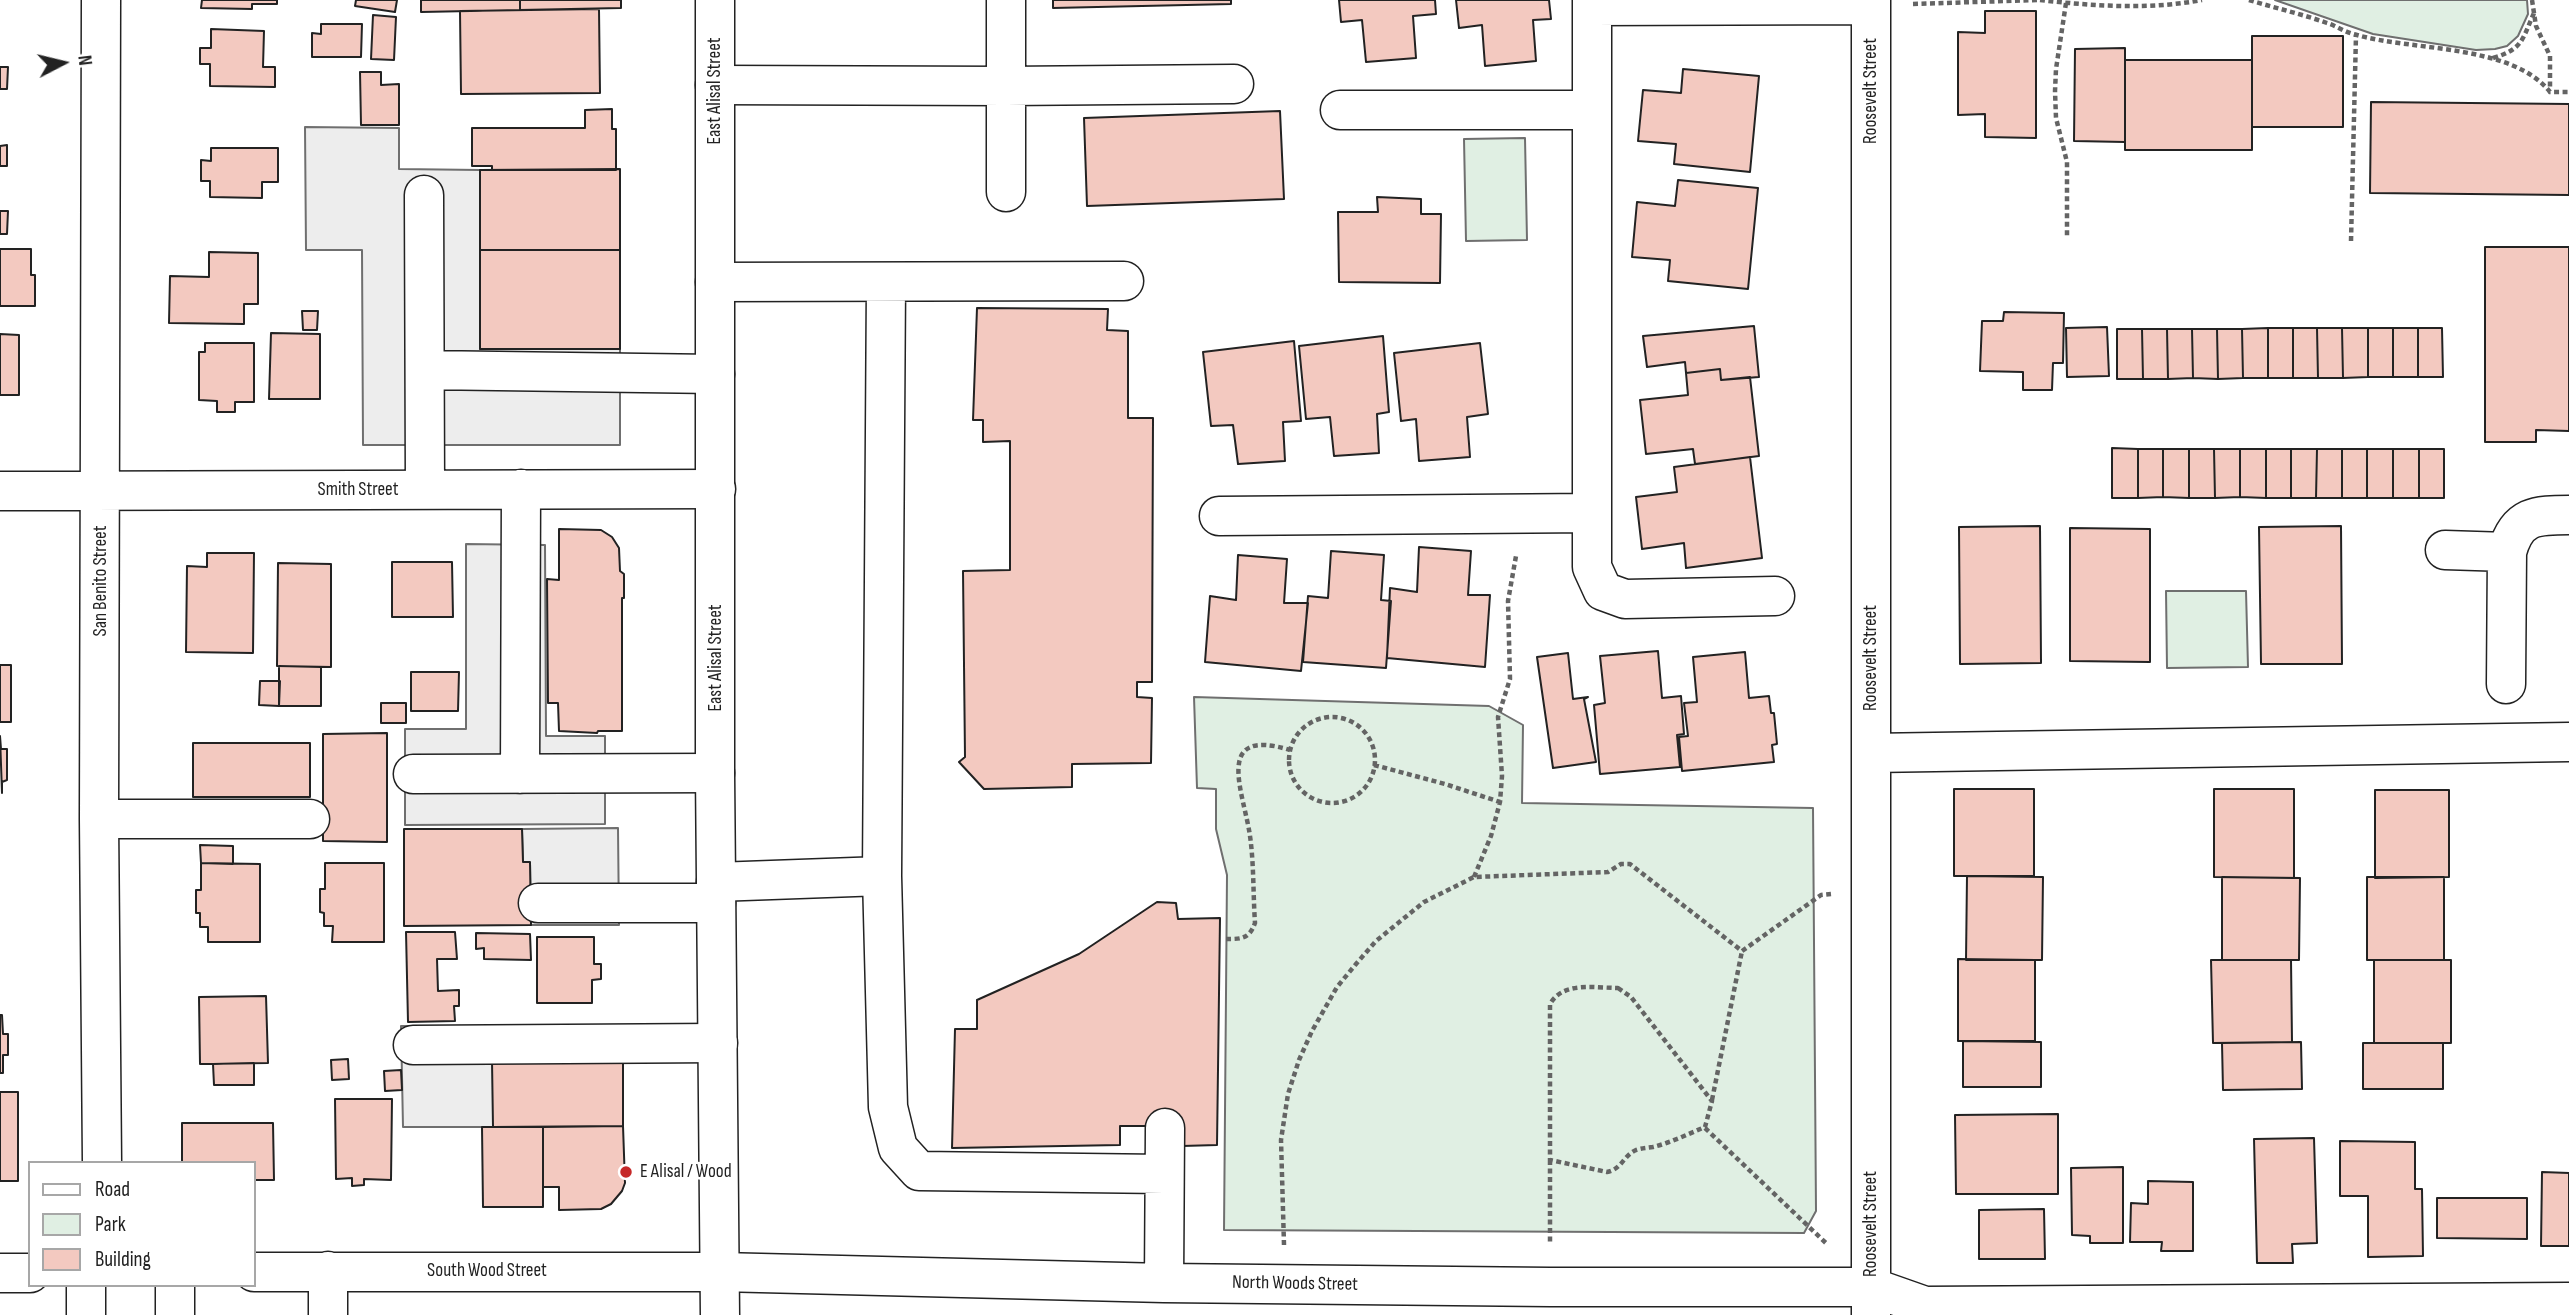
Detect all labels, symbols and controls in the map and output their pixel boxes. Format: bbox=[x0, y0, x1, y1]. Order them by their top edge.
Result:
north arrow bbox=[28, 28, 98, 98]
street label: East Alisal Street bbox=[704, 37, 726, 145]
street label: Roosevelt Street bbox=[1860, 38, 1882, 144]
text: N bbox=[72, 54, 96, 67]
street label: Smith Street bbox=[318, 479, 398, 501]
street label: San Benito Street bbox=[90, 526, 112, 636]
street label: East Alisal Street bbox=[705, 604, 727, 712]
street label: Roosevelt Street bbox=[1860, 605, 1882, 711]
legend bbox=[28, 1161, 256, 1287]
place label: E Alisal / Wood bbox=[640, 1161, 732, 1183]
marker: E Alisal / Wood bbox=[618, 1164, 634, 1180]
street label: Roosevelt Street bbox=[1860, 1171, 1882, 1277]
text: Road bbox=[95, 1177, 130, 1202]
text: Park bbox=[95, 1212, 126, 1237]
text: Building bbox=[95, 1247, 151, 1272]
street label: South Wood Street bbox=[427, 1260, 547, 1282]
street label: North Woods Street bbox=[1232, 1272, 1358, 1296]

